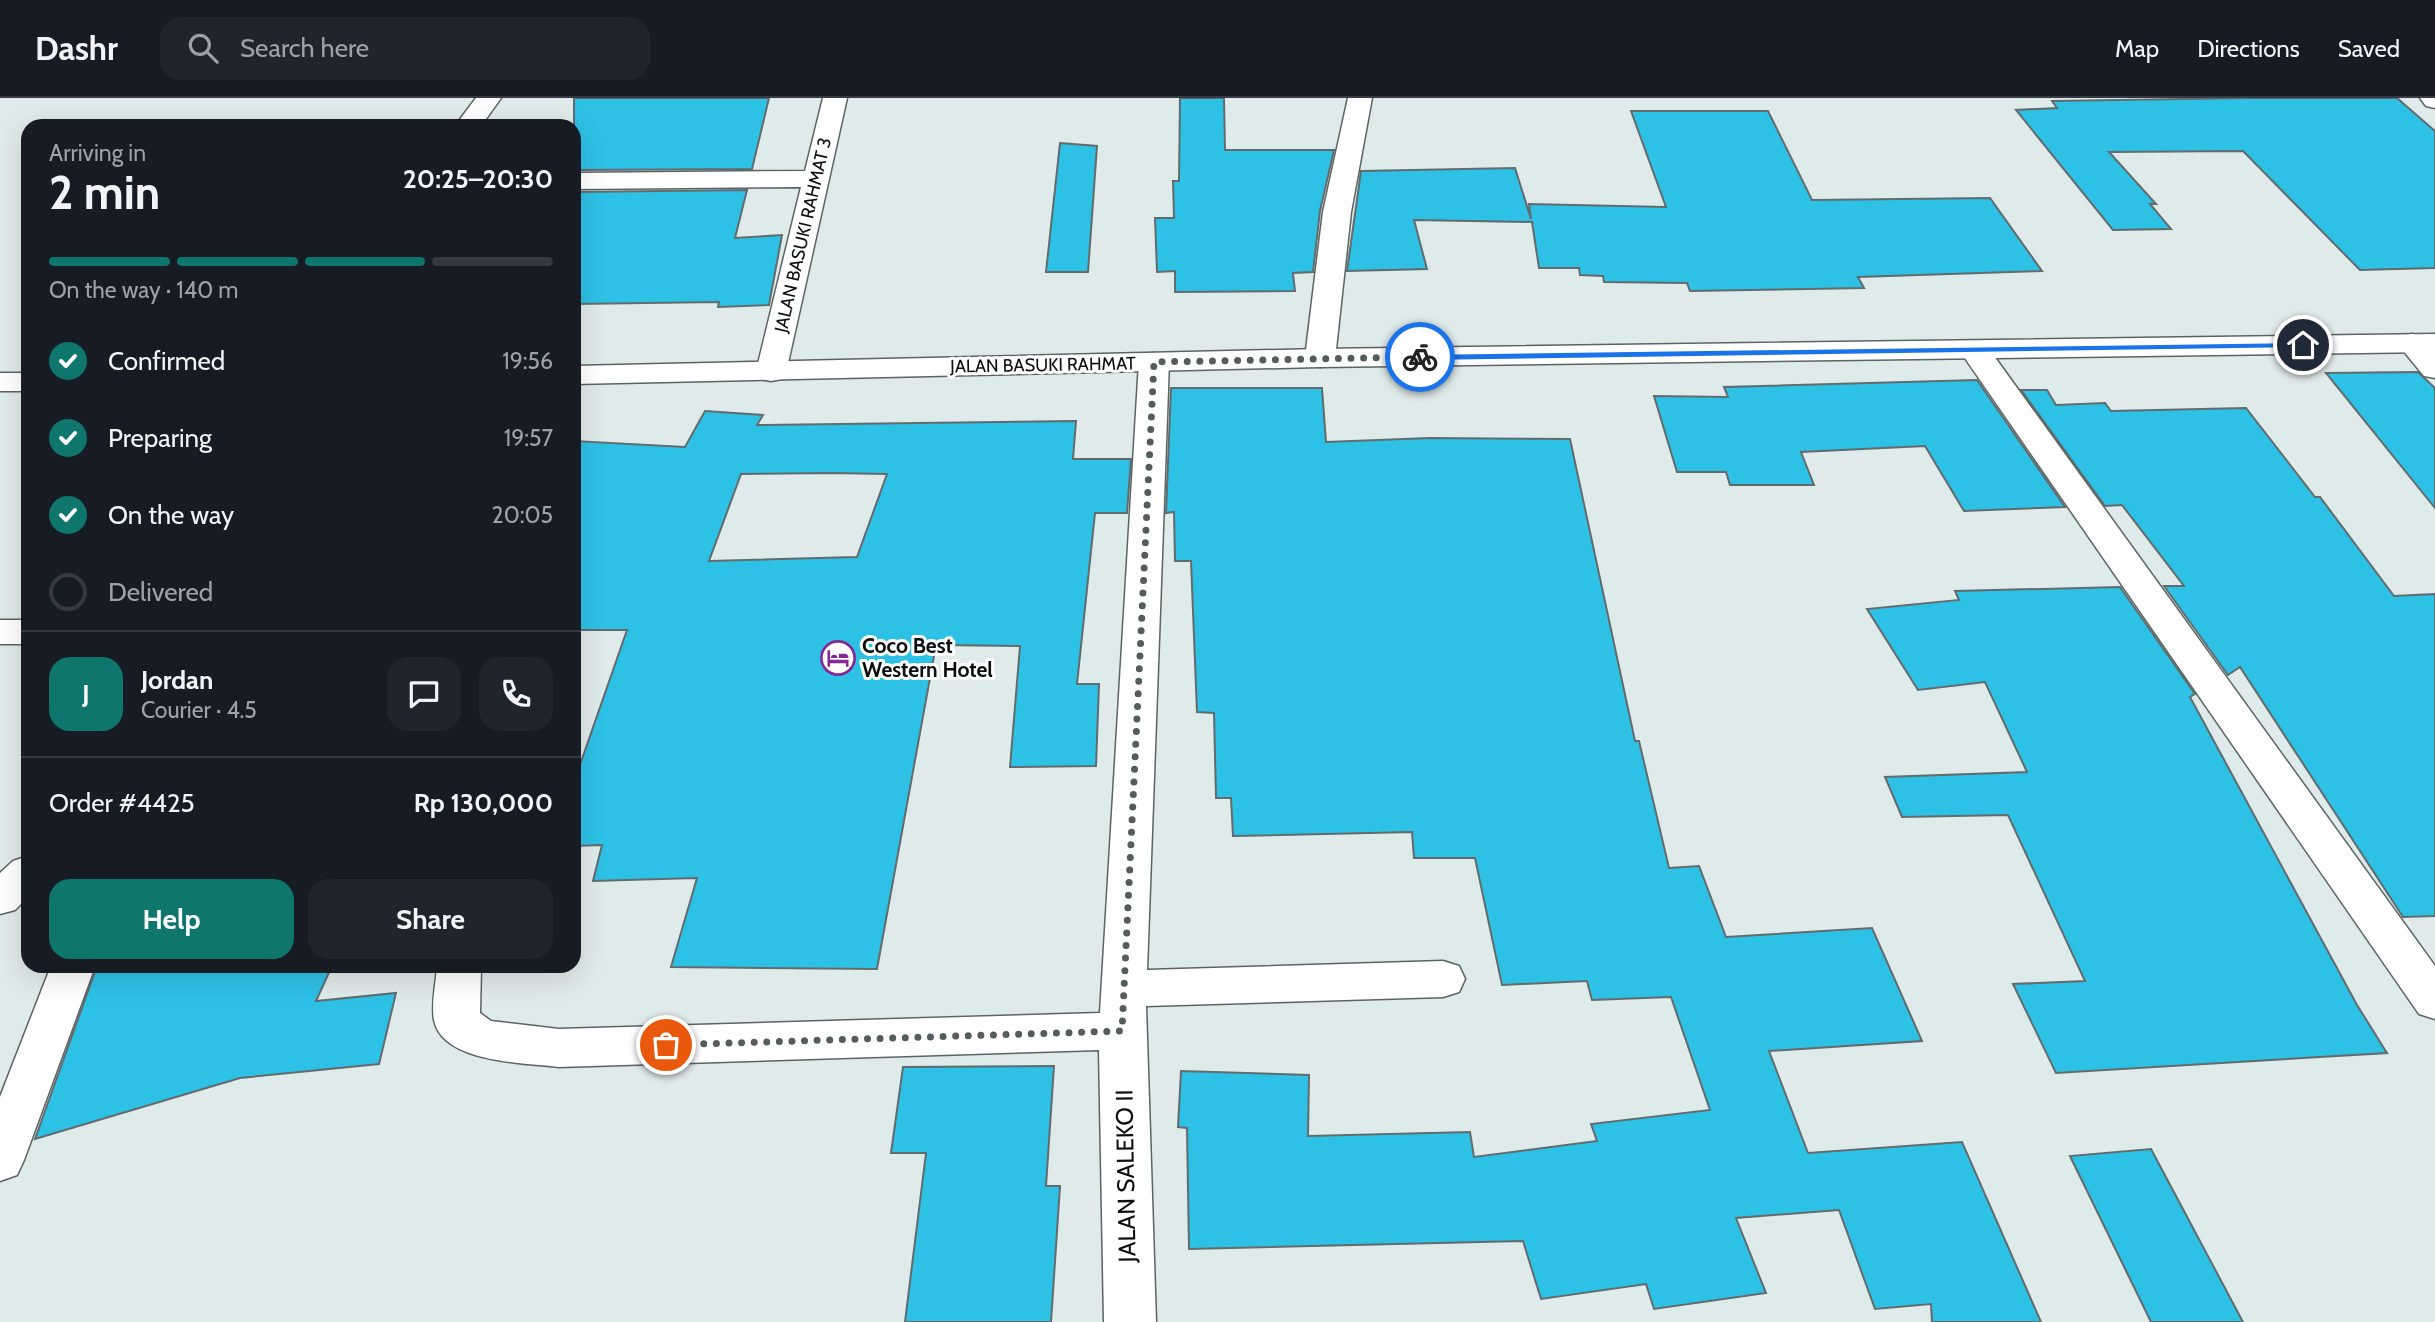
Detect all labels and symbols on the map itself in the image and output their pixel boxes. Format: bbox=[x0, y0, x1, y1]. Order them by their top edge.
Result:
street label: JALAN BASUKI RAHMAT 3 bbox=[770, 135, 836, 336]
pin bbox=[2273, 315, 2333, 375]
courier bbox=[1385, 322, 1455, 392]
street label: JALAN BASUKI RAHMAT bbox=[949, 352, 1136, 378]
place label: Coco Best Western Hotel bbox=[862, 633, 993, 682]
hotel icon: Coco Best Western Hotel bbox=[819, 639, 857, 677]
pin bbox=[636, 1015, 696, 1075]
street label: JALAN SALEKO II bbox=[1109, 1089, 1142, 1264]

